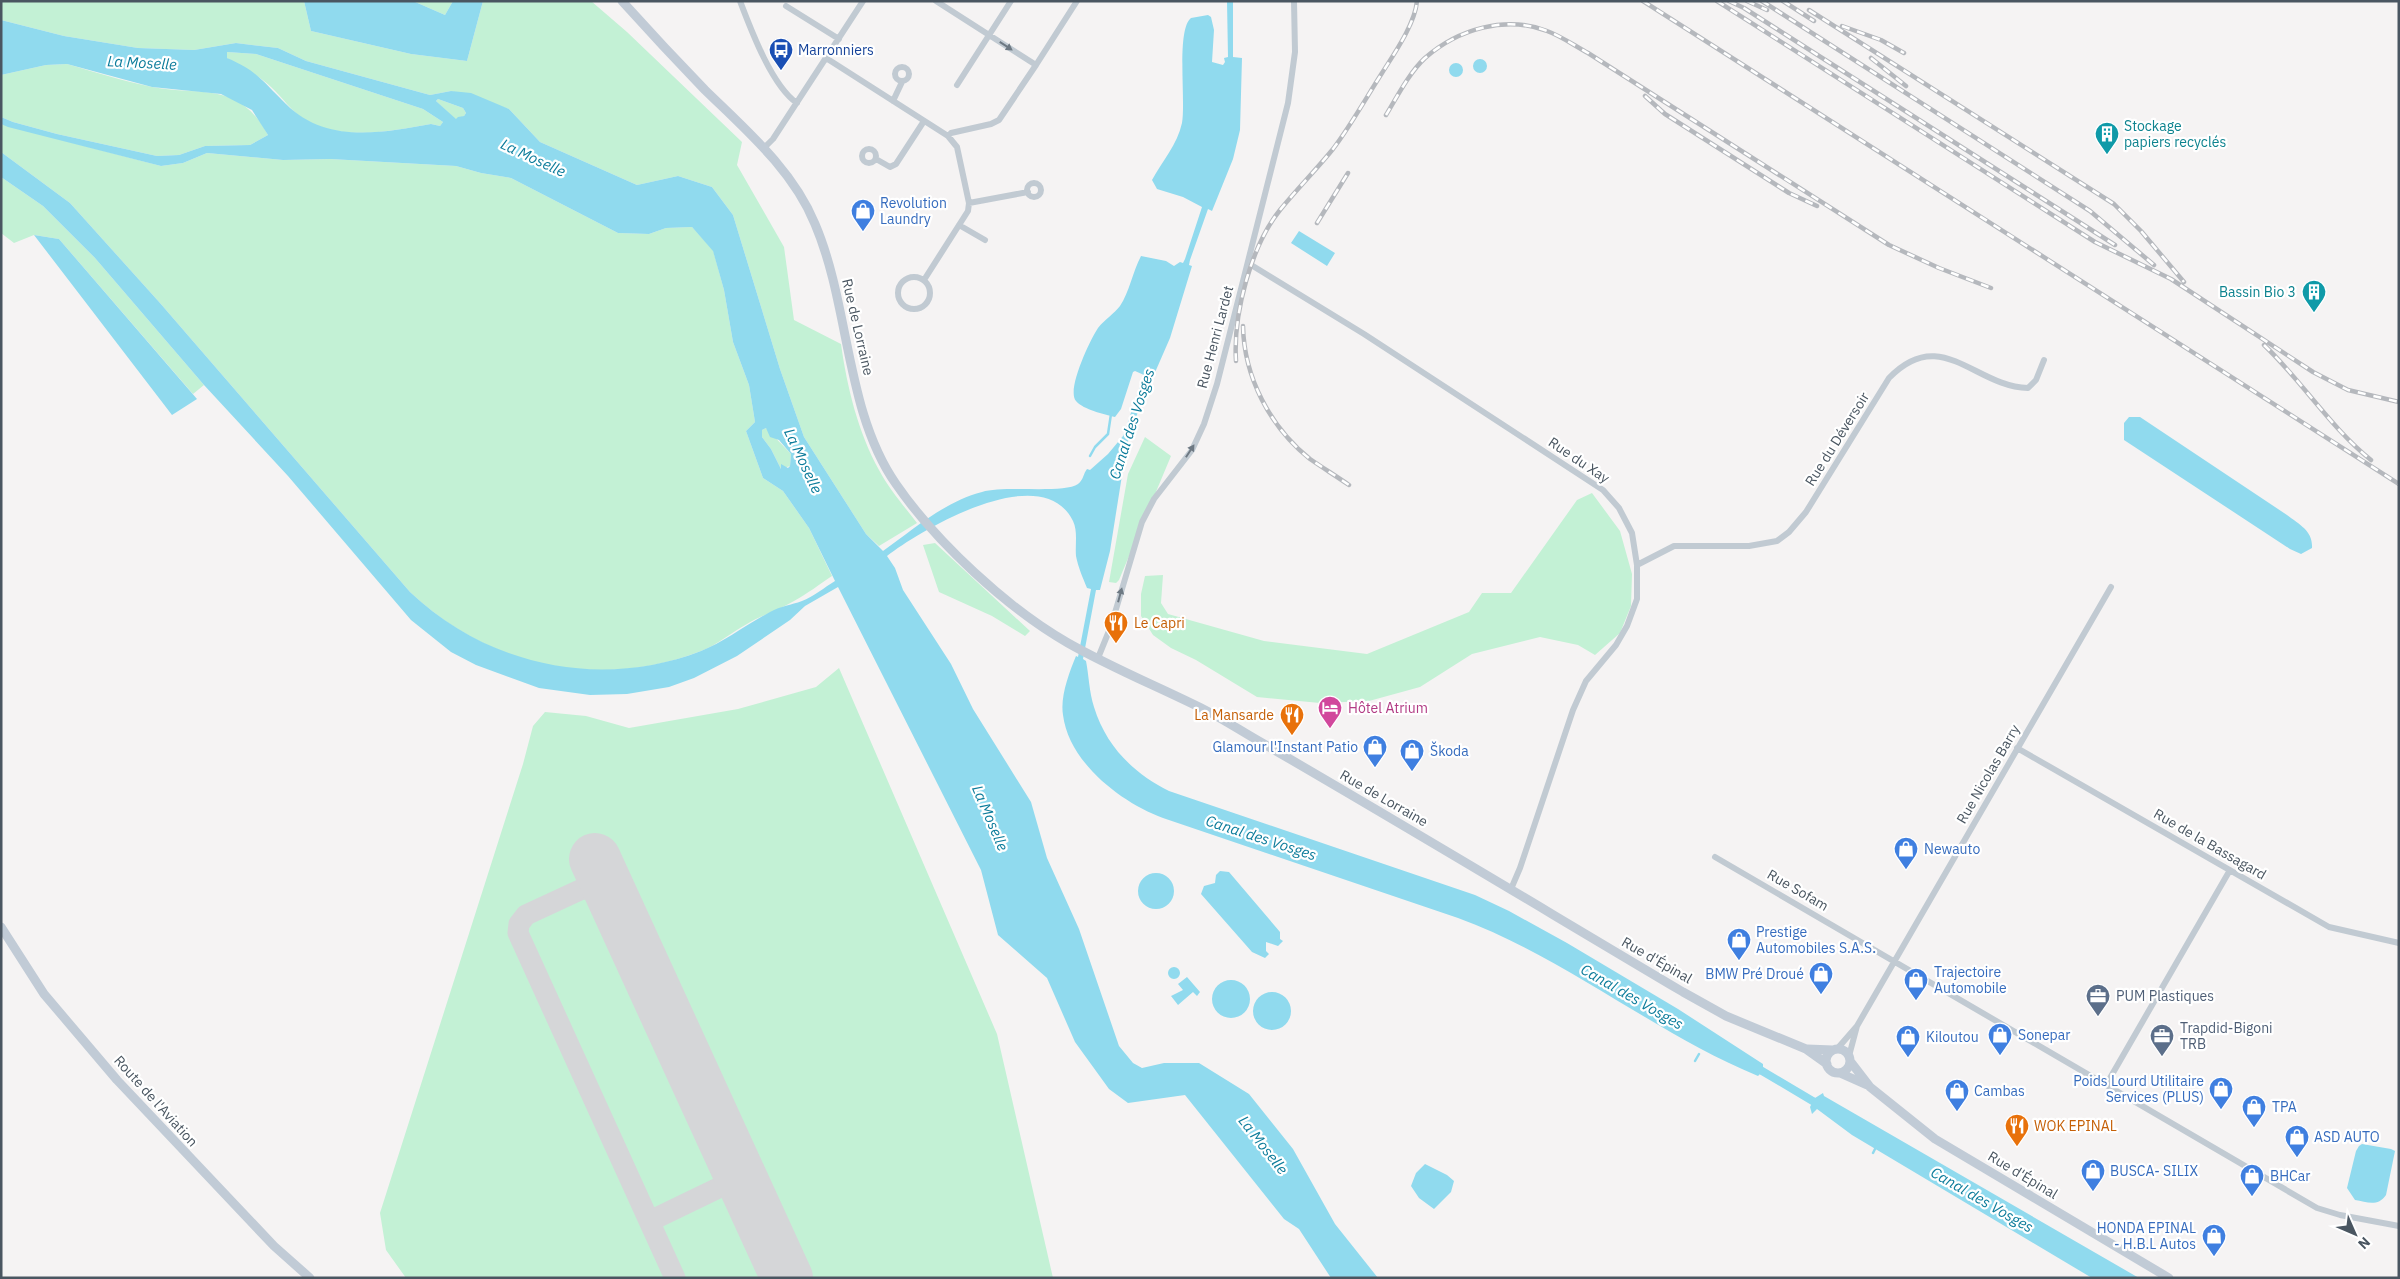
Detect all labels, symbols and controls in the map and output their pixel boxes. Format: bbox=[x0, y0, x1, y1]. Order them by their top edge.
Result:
bus stop icon: Marronniers bbox=[768, 37, 794, 71]
place label: Marronniers bbox=[798, 41, 874, 59]
one-way arrow bbox=[1000, 42, 1013, 51]
water label: La Moselle bbox=[107, 51, 178, 74]
place label: Stockage papiers recyclés bbox=[2124, 117, 2226, 151]
building icon: Stockage papiers recyclés bbox=[2094, 121, 2120, 155]
water label: La Moselle bbox=[498, 134, 569, 181]
place label: Revolution Laundry bbox=[880, 194, 947, 228]
shop icon: Revolution Laundry bbox=[850, 198, 876, 232]
street label: Rue de Lorraine bbox=[838, 277, 878, 377]
building icon: Bassin Bio 3 bbox=[2301, 279, 2327, 313]
place label: Bassin Bio 3 bbox=[2219, 283, 2296, 301]
street label: Rue Henri Lardet bbox=[1193, 284, 1237, 390]
water label: Canal des Vosges bbox=[1105, 366, 1158, 482]
street label: Rue du Déversoir bbox=[1801, 389, 1873, 489]
water label: La Moselle bbox=[780, 425, 827, 497]
street label: Rue du Xay bbox=[1545, 433, 1613, 487]
one-way arrow bbox=[1185, 445, 1195, 458]
one-way arrow bbox=[1116, 588, 1124, 603]
restaurant icon: Le Capri bbox=[1103, 610, 1129, 644]
place label: Le Capri bbox=[1134, 614, 1185, 632]
hotel icon: Hôtel Atrium bbox=[1317, 695, 1343, 729]
place label: Hôtel Atrium bbox=[1348, 699, 1428, 717]
restaurant icon: La Mansarde bbox=[1279, 702, 1305, 736]
place label: La Mansarde bbox=[1194, 706, 1274, 724]
street label: Rue Nicolas Barry bbox=[1952, 721, 2024, 827]
shop icon: Glamour l'Instant Patio bbox=[1362, 734, 1388, 768]
place label: Glamour l'Instant Patio bbox=[1212, 738, 1358, 756]
shop icon: Škoda bbox=[1399, 738, 1425, 772]
place label: Škoda bbox=[1430, 741, 1469, 760]
street label: Rue de Lorraine bbox=[1337, 766, 1431, 831]
water label: La Moselle bbox=[968, 782, 1013, 854]
street label: Rue de la Bassagard bbox=[2150, 804, 2270, 884]
water label: Canal des Vosges bbox=[1203, 811, 1319, 864]
shop icon: Newauto bbox=[1893, 836, 1919, 870]
place label: Newauto bbox=[1924, 840, 1980, 858]
street label: Rue Sofam bbox=[1764, 865, 1832, 915]
place label: Prestige Automobiles S.A.S. bbox=[1756, 923, 1876, 957]
shop icon: Prestige Automobiles S.A.S. bbox=[1726, 927, 1752, 961]
street label: Rue d'Épinal bbox=[1619, 932, 1696, 987]
water label: Canal des Vosges bbox=[1578, 960, 1687, 1034]
shop icon: BMW Pré Droué bbox=[1808, 961, 1834, 995]
place label: Trajectoire Automobile bbox=[1934, 963, 2007, 997]
place label: BMW Pré Droué bbox=[1705, 965, 1804, 983]
shop icon: Trajectoire Automobile bbox=[1903, 967, 1929, 1001]
office icon: PUM Plastiques bbox=[2085, 983, 2111, 1017]
place label: PUM Plastiques bbox=[2116, 987, 2214, 1005]
place label: Trapdid-Bigoni TRB bbox=[2180, 1019, 2273, 1053]
shop icon: Sonepar bbox=[1987, 1022, 2013, 1056]
office icon: Trapdid-Bigoni TRB bbox=[2149, 1023, 2175, 1057]
shop icon: Kiloutou bbox=[1895, 1024, 1921, 1058]
place label: Sonepar bbox=[2018, 1026, 2070, 1044]
place label: Kiloutou bbox=[1926, 1028, 1979, 1046]
street label: Route de l'Aviation bbox=[110, 1052, 202, 1150]
place label: Poids Lourd Utilitaire Services (PLUS) bbox=[2073, 1072, 2204, 1106]
shop icon: Poids Lourd Utilitaire Services (PLUS) bbox=[2208, 1076, 2234, 1110]
shop icon: Cambas bbox=[1944, 1078, 1970, 1112]
place label: Cambas bbox=[1974, 1082, 2025, 1100]
shop icon: TPA bbox=[2241, 1094, 2267, 1128]
place label: TPA bbox=[2272, 1098, 2297, 1116]
water label: La Moselle bbox=[1234, 1111, 1292, 1178]
restaurant icon: WOK EPINAL bbox=[2004, 1113, 2030, 1147]
place label: WOK EPINAL bbox=[2034, 1117, 2117, 1135]
shop icon: ASD AUTO bbox=[2284, 1124, 2310, 1158]
place label: ASD AUTO bbox=[2314, 1128, 2380, 1146]
street label: Rue d'Épinal bbox=[1985, 1146, 2062, 1203]
shop icon: BUSCA- SILIX bbox=[2080, 1158, 2106, 1192]
place label: BUSCA- SILIX bbox=[2110, 1162, 2198, 1180]
water label: Canal des Vosges bbox=[1928, 1163, 2037, 1237]
shop icon: BHCar bbox=[2239, 1163, 2265, 1197]
place label: BHCar bbox=[2270, 1167, 2310, 1185]
north arrow bbox=[2330, 1209, 2380, 1259]
place label: HONDA EPINAL - H.B.L Autos bbox=[2097, 1219, 2196, 1253]
shop icon: HONDA EPINAL - H.B.L Autos bbox=[2201, 1223, 2227, 1257]
text: N bbox=[2354, 1233, 2374, 1253]

